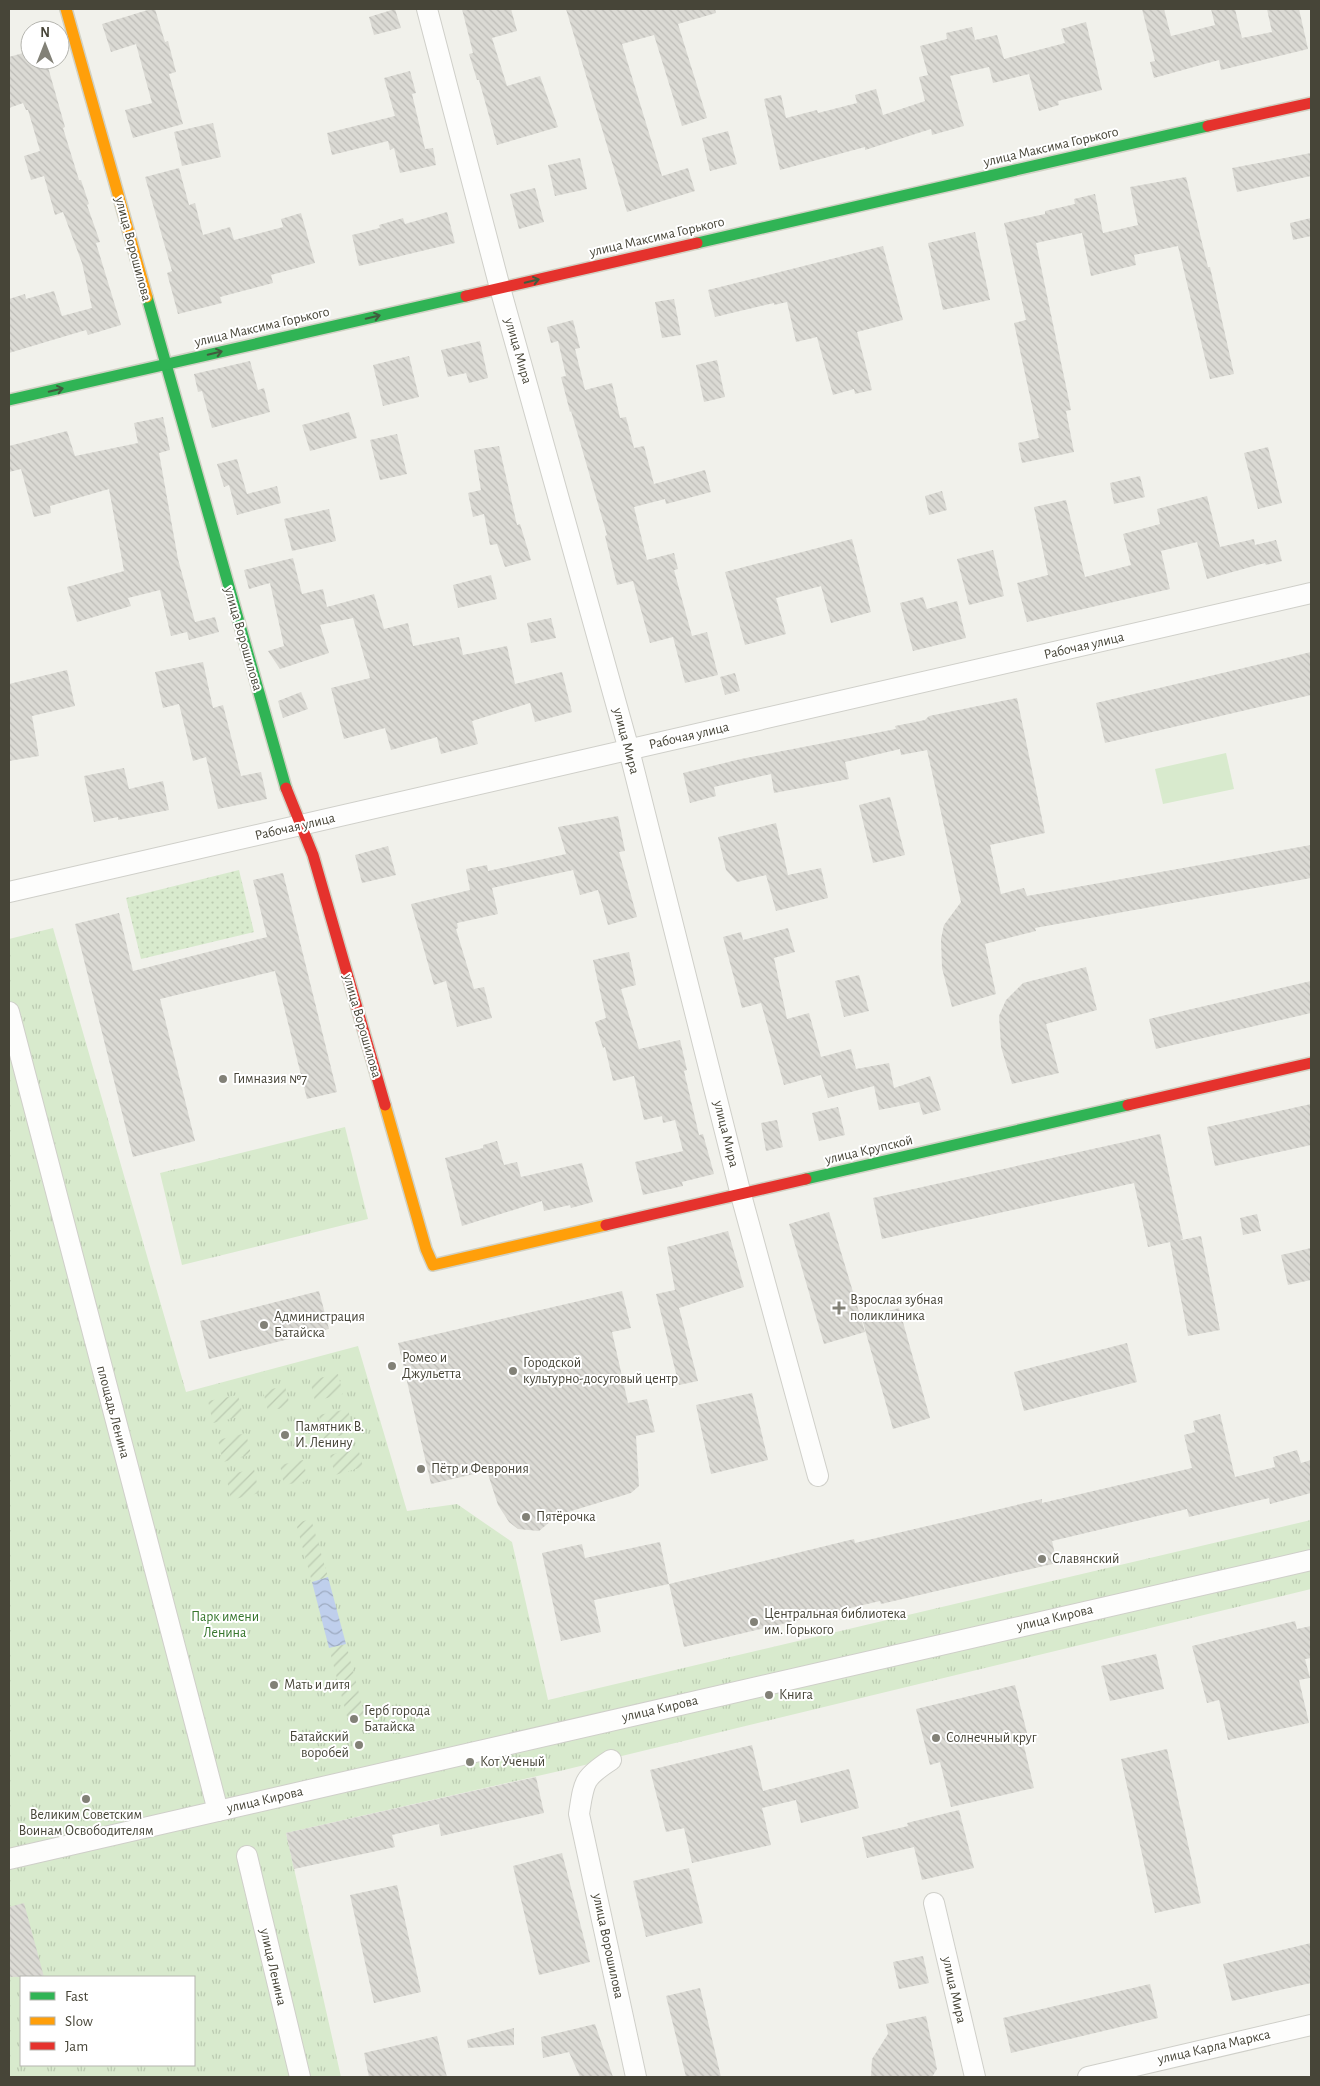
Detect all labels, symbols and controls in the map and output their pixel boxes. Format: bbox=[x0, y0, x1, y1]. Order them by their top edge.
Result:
north arrow bbox=[20, 20, 70, 70]
text: N bbox=[40, 26, 50, 40]
street label: улица Максима Горького bbox=[981, 125, 1120, 170]
street label: улица Ворошилова bbox=[112, 194, 154, 303]
street label: улица Максима Горького bbox=[587, 215, 726, 260]
one-way arrow bbox=[523, 276, 539, 285]
street label: улица Максима Горького bbox=[192, 305, 331, 350]
one-way arrow bbox=[365, 312, 381, 321]
street label: улица Мира bbox=[502, 315, 534, 386]
one-way arrow bbox=[206, 348, 222, 357]
one-way arrow bbox=[48, 384, 64, 394]
street label: улица Ворошилова bbox=[221, 585, 265, 693]
street label: Рабочая улица bbox=[1042, 630, 1126, 662]
street label: улица Мира bbox=[610, 705, 642, 776]
street label: Рабочая улица bbox=[647, 720, 731, 752]
street label: Рабочая улица bbox=[253, 811, 337, 843]
street label: улица Ворошилова bbox=[340, 972, 384, 1080]
place label: Гимназия №7 bbox=[233, 1072, 307, 1086]
marker: Гимназия №7 bbox=[217, 1073, 229, 1085]
street label: улица Мира bbox=[711, 1098, 741, 1169]
street label: улица Крупской bbox=[823, 1133, 914, 1167]
place label: Взрослая зубная поликлиника bbox=[850, 1293, 943, 1323]
marker: Взрослая зубная поликлиника bbox=[832, 1301, 846, 1315]
place label: Администрация Батайска bbox=[274, 1310, 365, 1340]
marker: Администрация Батайска bbox=[258, 1319, 270, 1331]
place label: Ромео и Джульетта bbox=[402, 1351, 462, 1381]
place label: Городской культурно-досуговый центр bbox=[523, 1356, 678, 1386]
marker: Ромео и Джульетта bbox=[386, 1360, 398, 1372]
street label: площадь Ленина bbox=[94, 1364, 132, 1460]
marker: Городской культурно-досуговый центр bbox=[507, 1365, 519, 1377]
place label: Памятник В. И. Ленину bbox=[295, 1420, 364, 1450]
marker: Памятник В. И. Ленину bbox=[279, 1429, 291, 1441]
place label: Пётр и Феврония bbox=[431, 1462, 529, 1476]
marker: Пётр и Феврония bbox=[415, 1463, 427, 1475]
place label: Пятёрочка bbox=[536, 1510, 596, 1524]
marker: Пятёрочка bbox=[520, 1511, 532, 1523]
place label: Славянский bbox=[1052, 1552, 1120, 1566]
marker: Славянский bbox=[1036, 1553, 1048, 1565]
street label: улица Кирова bbox=[1015, 1602, 1095, 1634]
place label: Центральная библиотека им. Горького bbox=[764, 1607, 907, 1637]
park label: Парк имени Ленина bbox=[191, 1610, 259, 1640]
marker: Центральная библиотека им. Горького bbox=[748, 1616, 760, 1628]
place label: Мать и дитя bbox=[284, 1678, 350, 1692]
marker: Мать и дитя bbox=[268, 1679, 280, 1691]
place label: Книга bbox=[779, 1688, 813, 1702]
marker: Книга bbox=[763, 1689, 775, 1701]
street label: улица Кирова bbox=[620, 1693, 700, 1725]
place label: Герб города Батайска bbox=[364, 1704, 431, 1734]
marker: Герб города Батайска bbox=[348, 1713, 360, 1725]
place label: Батайский воробей bbox=[289, 1730, 349, 1760]
place label: Солнечный круг bbox=[946, 1731, 1037, 1745]
marker: Солнечный круг bbox=[930, 1732, 942, 1744]
marker: Батайский воробей bbox=[353, 1739, 365, 1751]
place label: Кот Ученый bbox=[480, 1755, 545, 1769]
marker: Кот Ученый bbox=[464, 1756, 476, 1768]
street label: улица Кирова bbox=[225, 1784, 305, 1816]
marker: Великим Советским Воинам Освободителям bbox=[80, 1793, 92, 1805]
place label: Великим Советским Воинам Освободителям bbox=[18, 1808, 154, 1838]
street label: улица Ворошилова bbox=[590, 1891, 626, 2000]
street label: улица Ленина bbox=[257, 1926, 289, 2007]
street label: улица Мира bbox=[939, 1954, 969, 2025]
legend bbox=[20, 1976, 195, 2066]
text: Fast bbox=[65, 1989, 89, 2004]
text: Slow bbox=[65, 2014, 93, 2029]
street label: улица Карла Маркса bbox=[1155, 2027, 1272, 2067]
text: Jam bbox=[65, 2039, 88, 2054]

